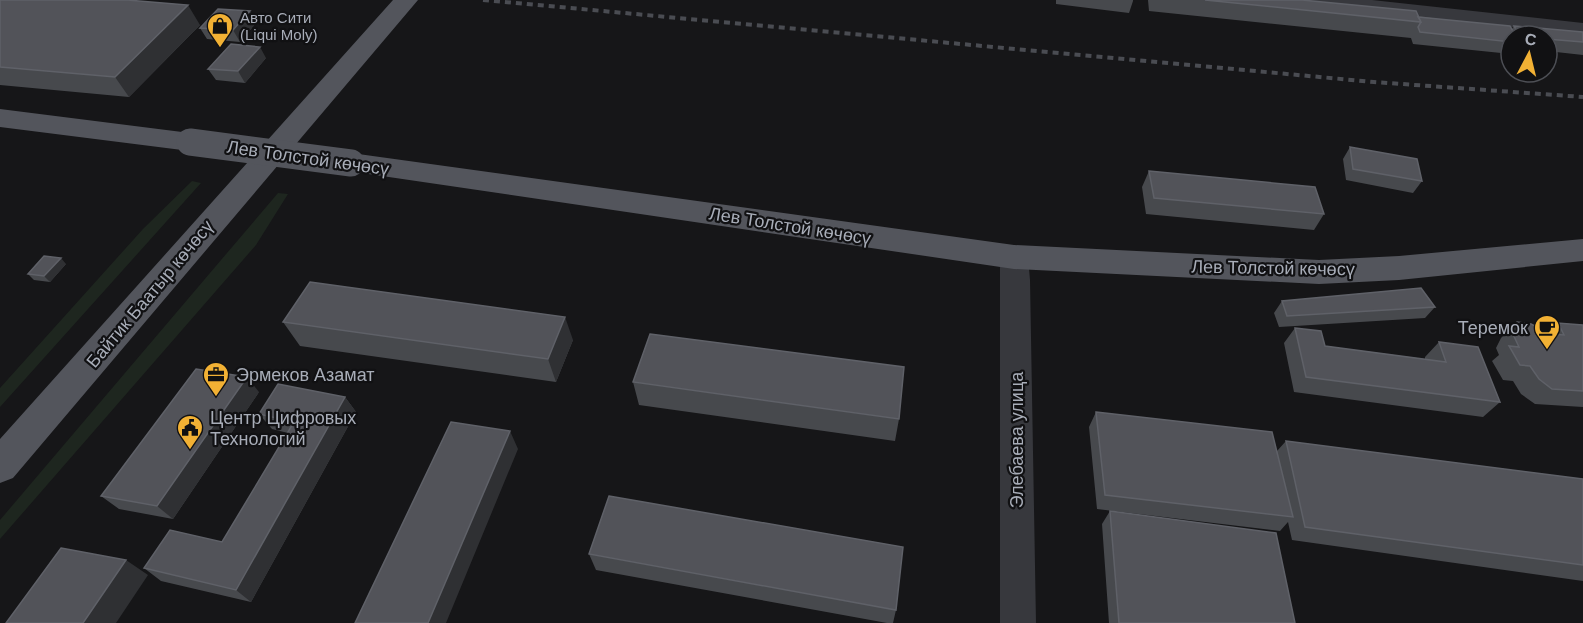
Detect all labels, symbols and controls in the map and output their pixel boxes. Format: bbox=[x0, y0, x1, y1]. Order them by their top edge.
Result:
place label: Авто Сити (Liqui Moly) bbox=[240, 9, 318, 43]
shop icon: Авто Сити (Liqui Moly) bbox=[205, 11, 235, 49]
north arrow bbox=[1499, 24, 1559, 84]
text: С bbox=[1524, 30, 1538, 49]
street label: Лев Толстой көчөсү bbox=[226, 137, 390, 179]
street label: Лев Толстой көчөсү bbox=[708, 203, 872, 249]
street label: Байтик Баатыр көчөсү bbox=[83, 216, 217, 372]
street label: Лев Толстой көчөсү bbox=[1191, 257, 1355, 279]
cafe icon: Теремок bbox=[1532, 313, 1562, 351]
place label: Теремок bbox=[1458, 318, 1528, 338]
office icon: Эрмеков Азамат bbox=[201, 360, 231, 398]
place label: Эрмеков Азамат bbox=[236, 365, 375, 385]
street label: Элебаева улица bbox=[1007, 371, 1027, 508]
place label: Центр Цифровых Технологий bbox=[210, 408, 356, 449]
public building icon: Центр Цифровых Технологий bbox=[175, 413, 205, 451]

